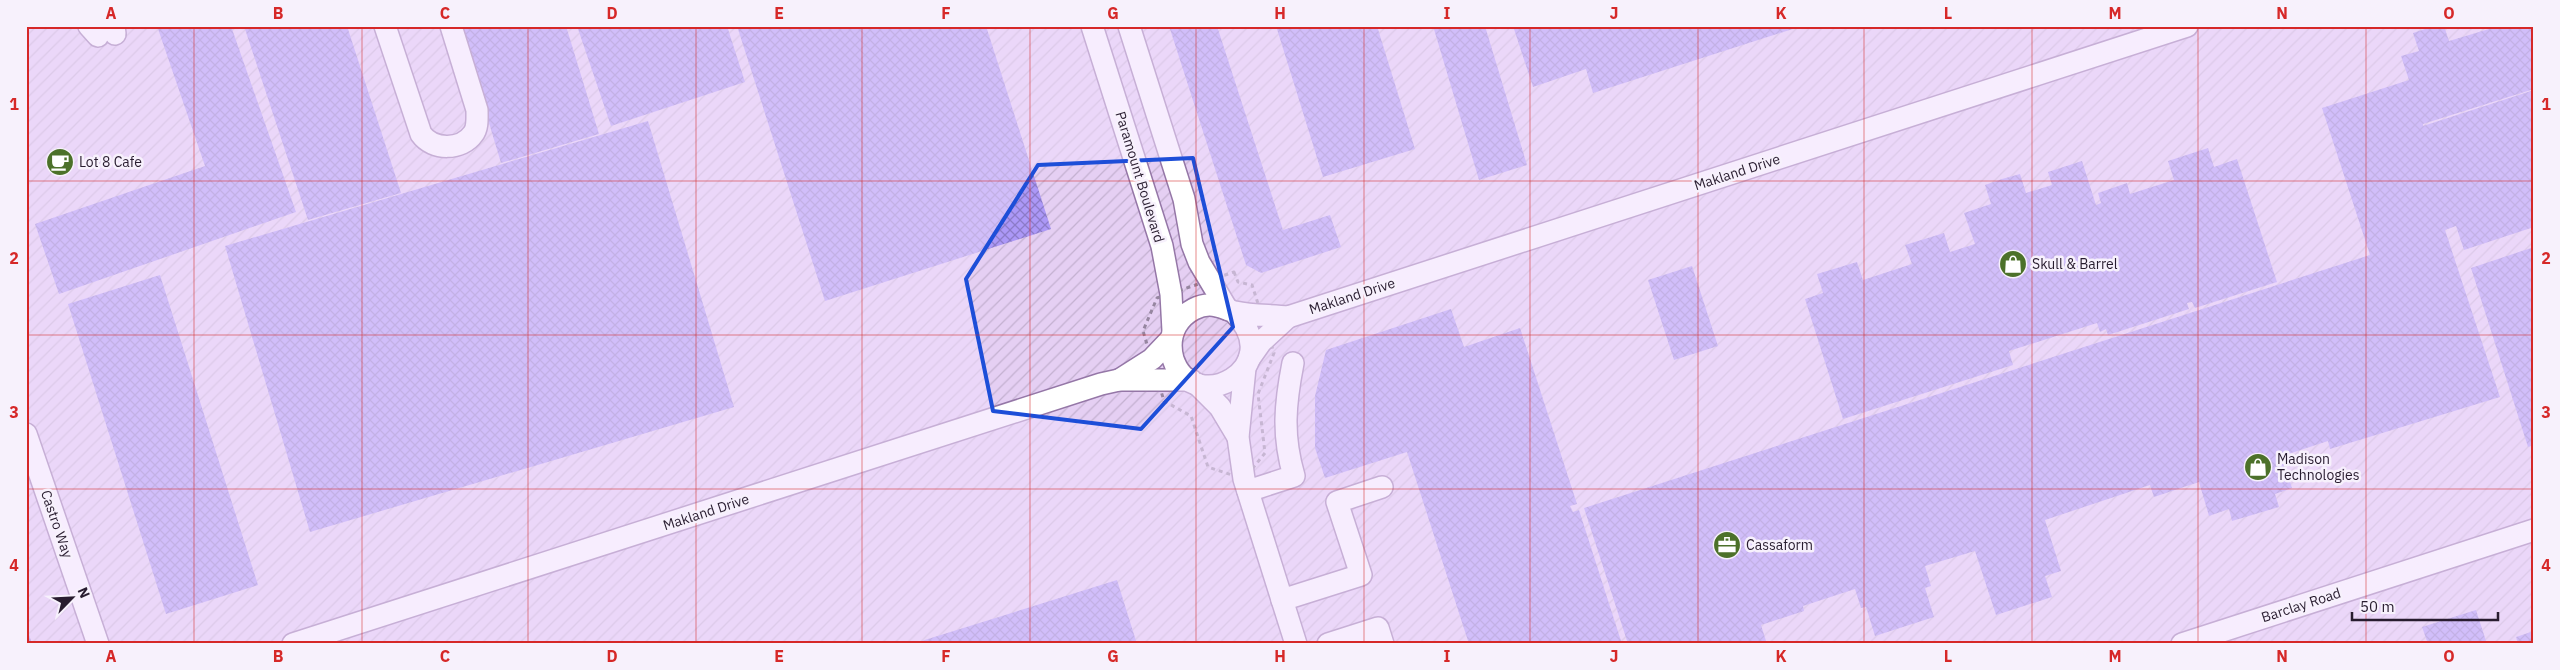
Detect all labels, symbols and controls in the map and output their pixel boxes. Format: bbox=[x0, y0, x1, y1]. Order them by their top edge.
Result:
text: A bbox=[106, 3, 117, 23]
text: B bbox=[273, 3, 284, 23]
text: C bbox=[440, 3, 450, 23]
text: D bbox=[606, 3, 618, 23]
text: E bbox=[774, 3, 784, 23]
text: F bbox=[941, 3, 951, 23]
text: G bbox=[1107, 3, 1119, 23]
text: H bbox=[1274, 3, 1286, 23]
text: I bbox=[1444, 3, 1451, 23]
text: J bbox=[1610, 3, 1618, 23]
text: K bbox=[1775, 3, 1787, 23]
text: L bbox=[1944, 3, 1952, 23]
text: M bbox=[2108, 3, 2122, 23]
text: N bbox=[2276, 3, 2288, 23]
text: O bbox=[2443, 3, 2455, 23]
text: 1 bbox=[9, 94, 19, 114]
text: 1 bbox=[2541, 94, 2551, 114]
street label: Paramount Boulevard bbox=[1111, 109, 1169, 245]
cafe icon: Lot 8 Cafe bbox=[45, 147, 75, 177]
street label: Makland Drive bbox=[1692, 150, 1783, 194]
place label: Lot 8 Cafe bbox=[79, 153, 142, 171]
text: 2 bbox=[9, 248, 19, 268]
text: 2 bbox=[2541, 248, 2551, 268]
shop icon: Skull & Barrel bbox=[1998, 249, 2028, 279]
place label: Skull & Barrel bbox=[2032, 255, 2118, 273]
street label: Makland Drive bbox=[1307, 274, 1398, 318]
text: 3 bbox=[9, 402, 19, 422]
text: 3 bbox=[2541, 402, 2551, 422]
place label: Madison Technologies bbox=[2277, 450, 2360, 484]
shop icon: Madison Technologies bbox=[2243, 452, 2273, 482]
street label: Castro Way bbox=[37, 488, 77, 560]
street label: Makland Drive bbox=[661, 490, 752, 534]
office icon: Cassaform bbox=[1712, 530, 1742, 560]
place label: Cassaform bbox=[1746, 536, 1813, 554]
text: 4 bbox=[9, 555, 19, 575]
text: 4 bbox=[2541, 555, 2551, 575]
north arrow bbox=[48, 572, 98, 622]
text: N bbox=[74, 584, 94, 601]
street label: Barclay Road bbox=[2259, 584, 2343, 626]
scale bar bbox=[2352, 590, 2499, 622]
text: 50 m bbox=[2360, 597, 2395, 616]
text: A bbox=[106, 646, 117, 666]
text: B bbox=[273, 646, 284, 666]
text: C bbox=[440, 646, 450, 666]
text: D bbox=[606, 646, 618, 666]
text: E bbox=[774, 646, 784, 666]
text: F bbox=[941, 646, 951, 666]
text: G bbox=[1107, 646, 1119, 666]
text: H bbox=[1274, 646, 1286, 666]
text: I bbox=[1444, 646, 1451, 666]
text: J bbox=[1610, 646, 1618, 666]
text: K bbox=[1775, 646, 1787, 666]
text: L bbox=[1944, 646, 1952, 666]
text: M bbox=[2108, 646, 2122, 666]
text: N bbox=[2276, 646, 2288, 666]
text: O bbox=[2443, 646, 2455, 666]

